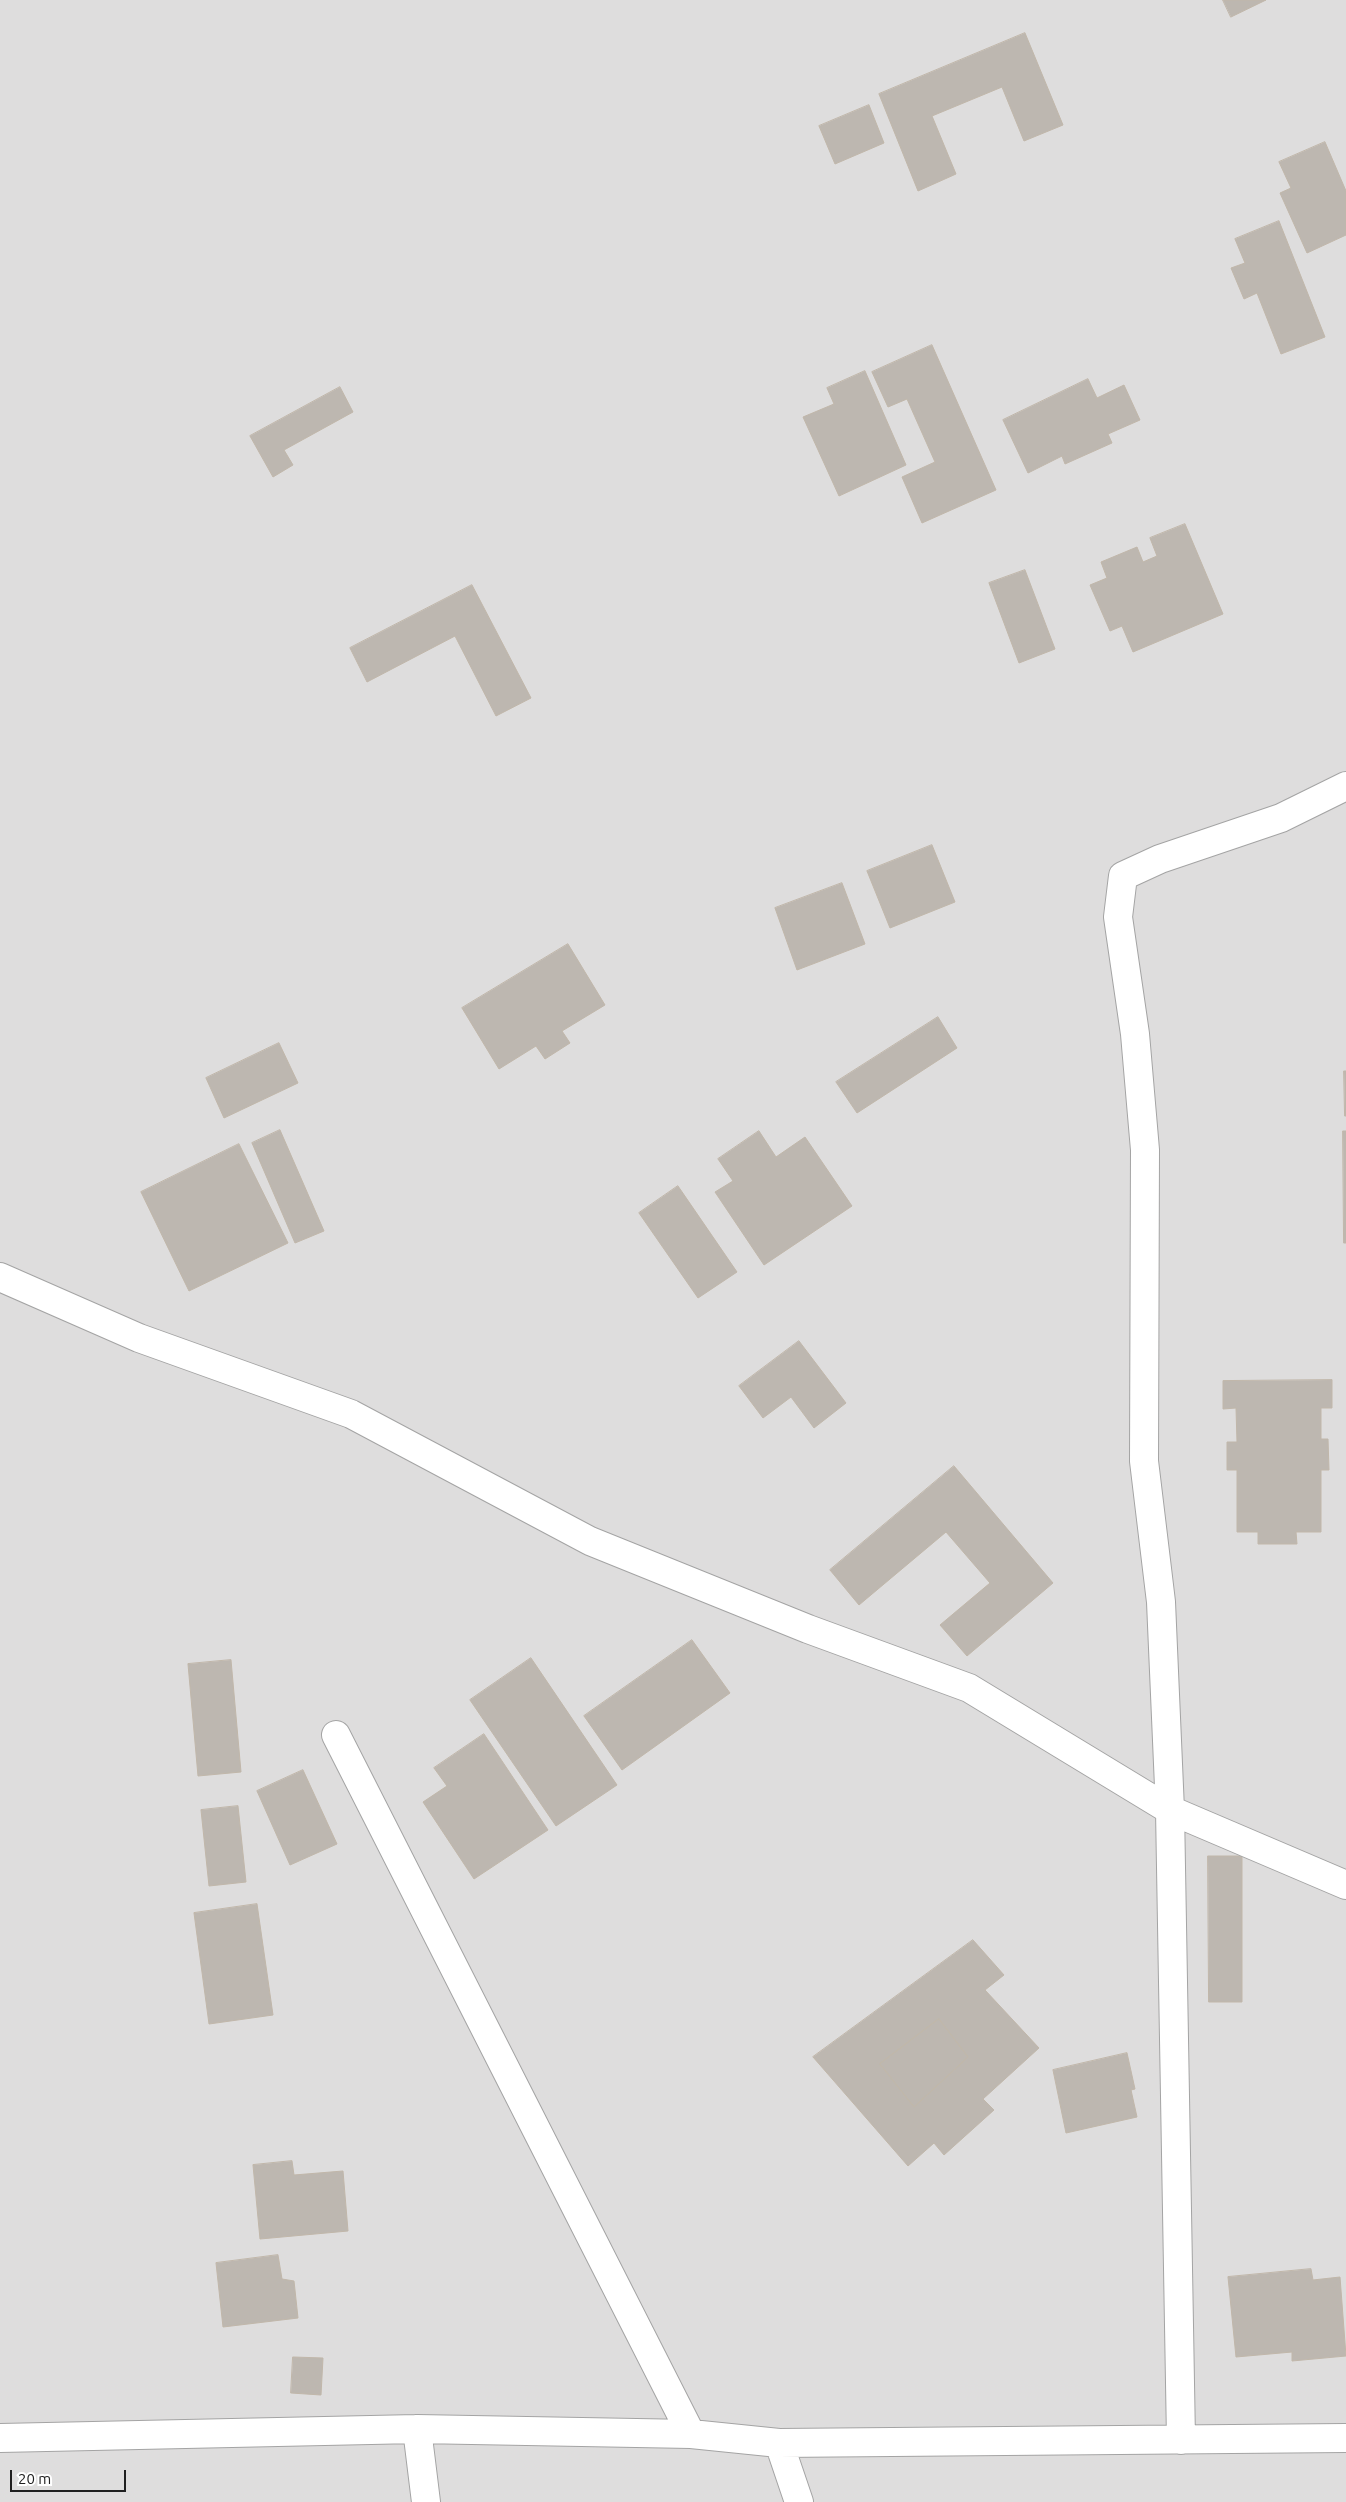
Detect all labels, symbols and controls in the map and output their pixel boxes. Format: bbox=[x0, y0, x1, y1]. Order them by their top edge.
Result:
scale bar bbox=[12, 2460, 129, 2492]
text: 20 m bbox=[18, 2470, 51, 2487]

